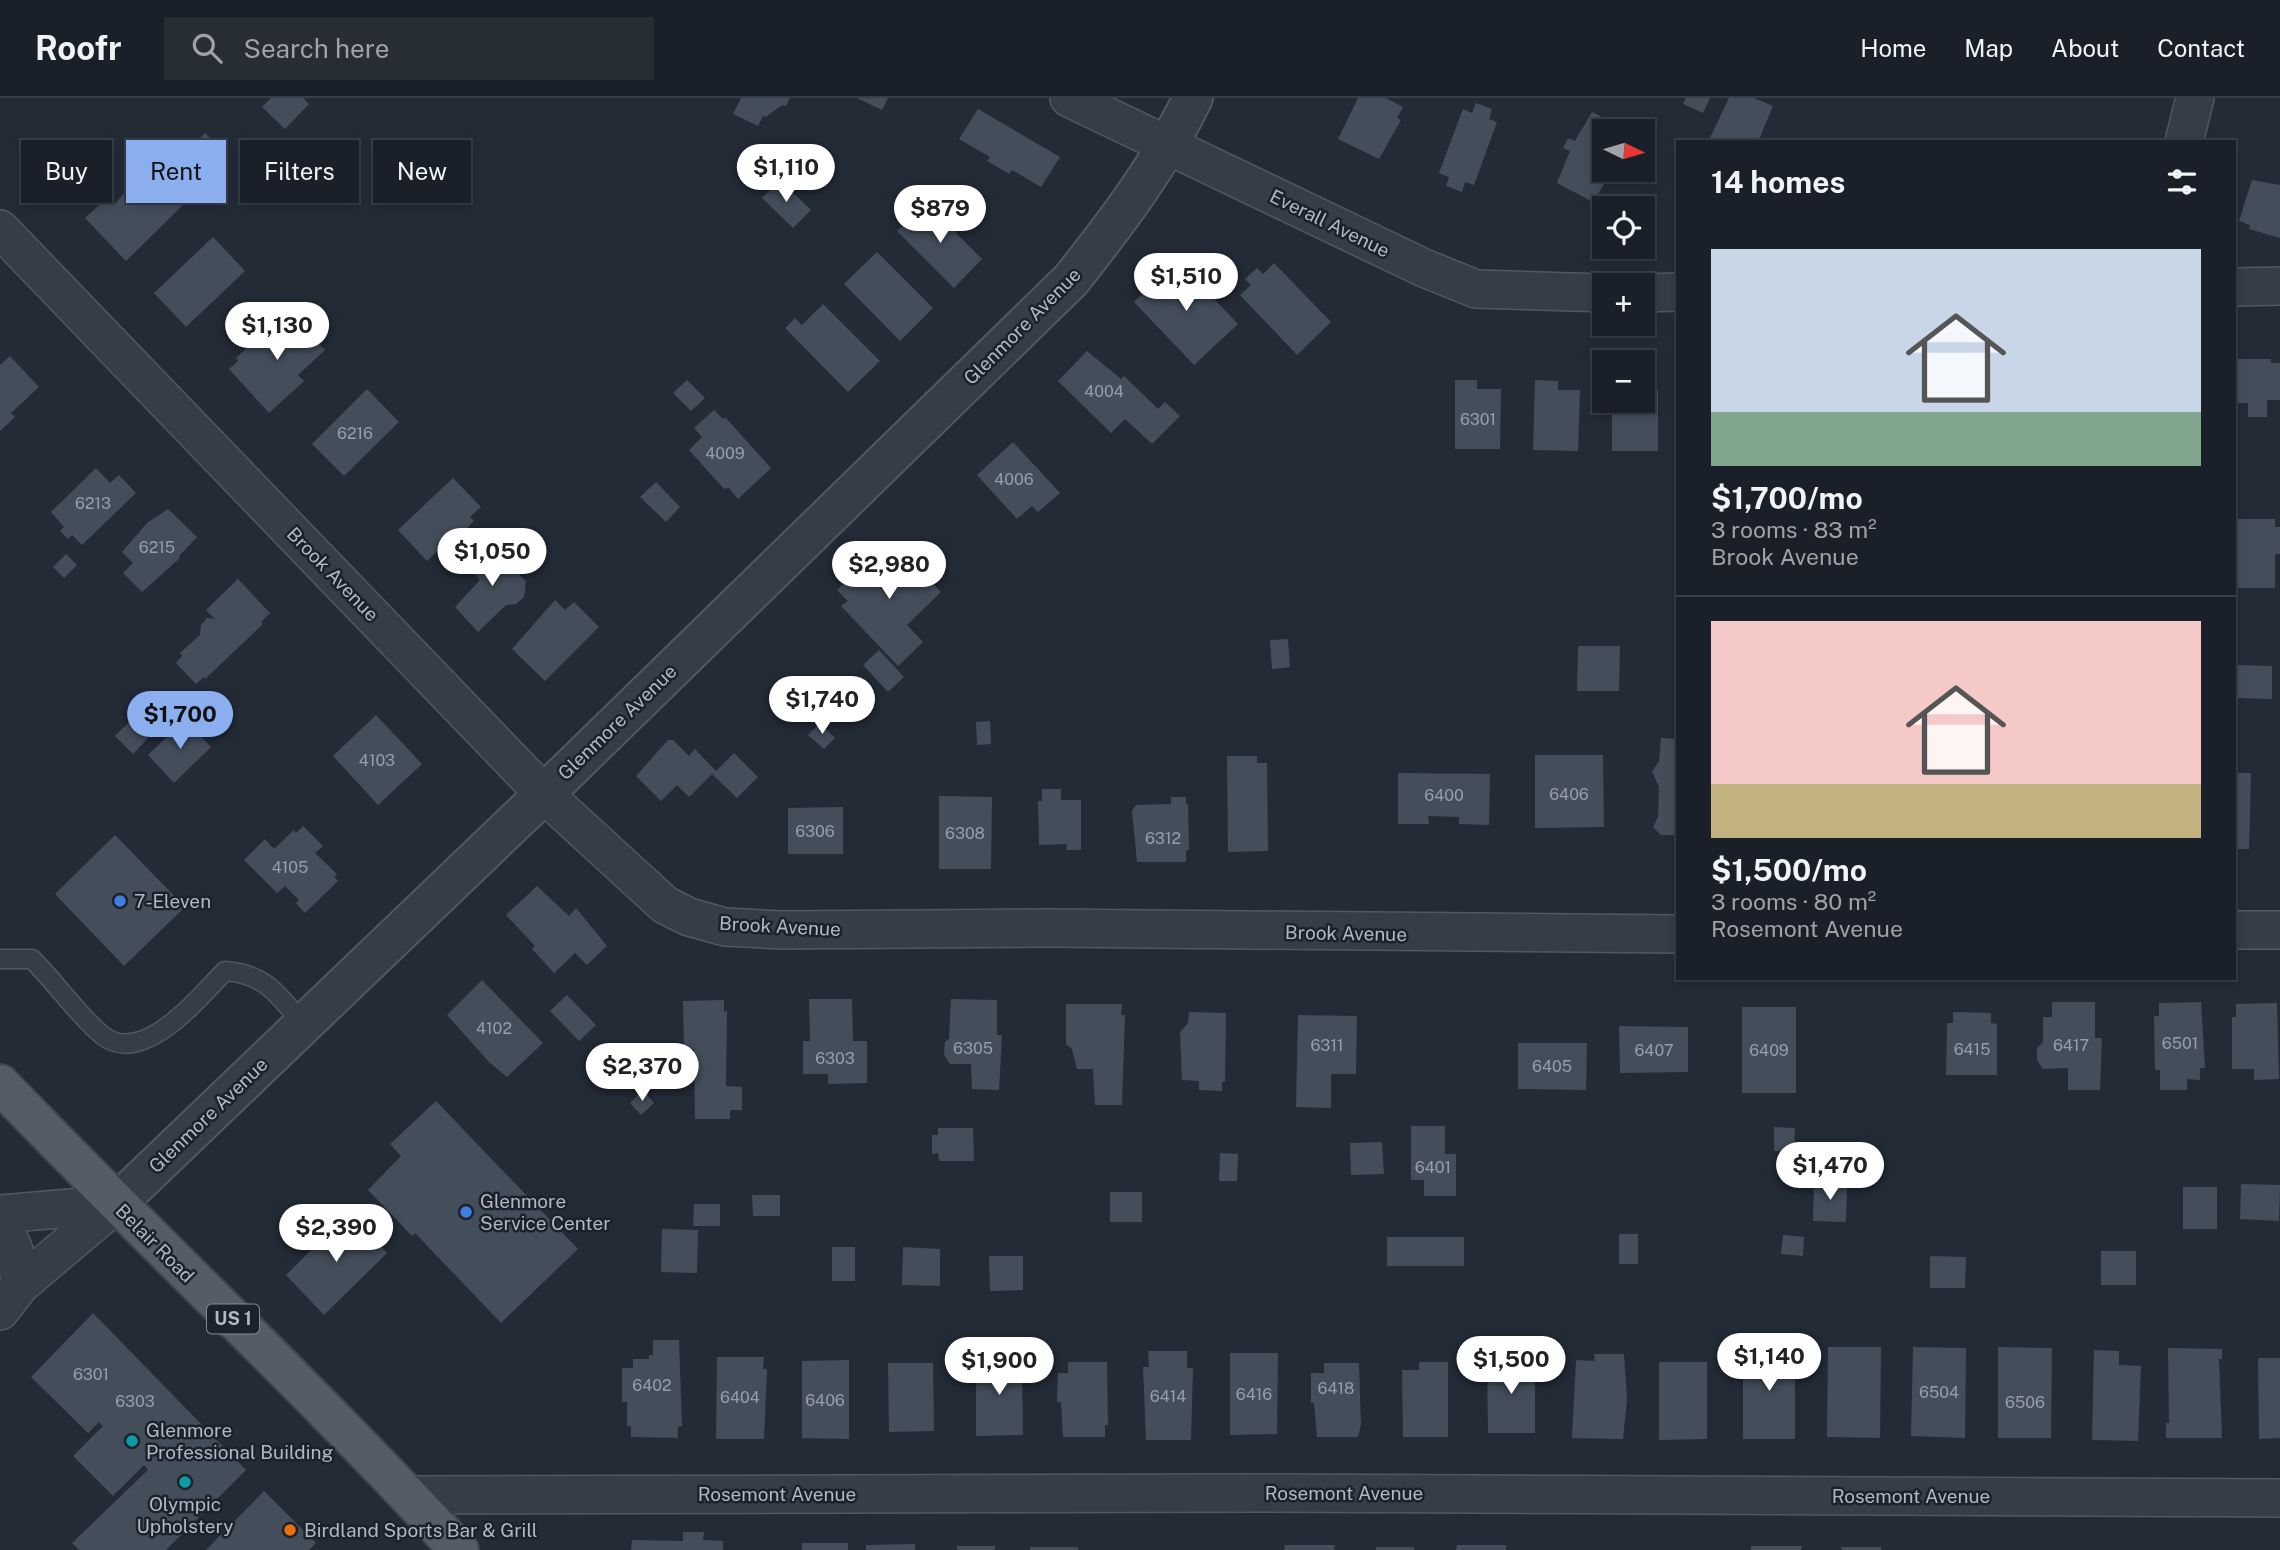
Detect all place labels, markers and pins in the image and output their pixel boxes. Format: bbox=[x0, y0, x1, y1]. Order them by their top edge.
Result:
pin: $1,110 bbox=[729, 144, 843, 204]
pin: $879 bbox=[899, 186, 981, 245]
pin: $1,510 bbox=[1129, 254, 1243, 313]
pin: $1,130 bbox=[220, 302, 334, 362]
pin: $1,050 bbox=[435, 528, 549, 588]
pin: $2,980 bbox=[832, 542, 946, 601]
pin: $1,740 bbox=[765, 676, 879, 736]
pin: $1,700 bbox=[123, 692, 237, 751]
place label: 7-Eleven bbox=[134, 890, 211, 912]
marker: 7-Eleven bbox=[112, 893, 128, 909]
pin: $2,370 bbox=[585, 1044, 699, 1103]
pin: $1,470 bbox=[1773, 1142, 1887, 1202]
place label: Glenmore Service Center bbox=[480, 1190, 611, 1234]
pin: $2,390 bbox=[279, 1204, 393, 1264]
marker: Glenmore Service Center bbox=[458, 1204, 474, 1220]
pin: $1,140 bbox=[1712, 1334, 1826, 1393]
pin: $1,500 bbox=[1454, 1336, 1568, 1396]
pin: $1,900 bbox=[942, 1338, 1056, 1397]
place label: Glenmore Professional Building bbox=[146, 1419, 334, 1463]
marker: Glenmore Professional Building bbox=[124, 1433, 140, 1449]
marker: Olympic Upholstery bbox=[177, 1474, 193, 1490]
place label: Olympic Upholstery bbox=[137, 1493, 233, 1537]
place label: Birdland Sports Bar & Grill bbox=[304, 1519, 538, 1541]
marker: Birdland Sports Bar & Grill bbox=[282, 1522, 298, 1538]

